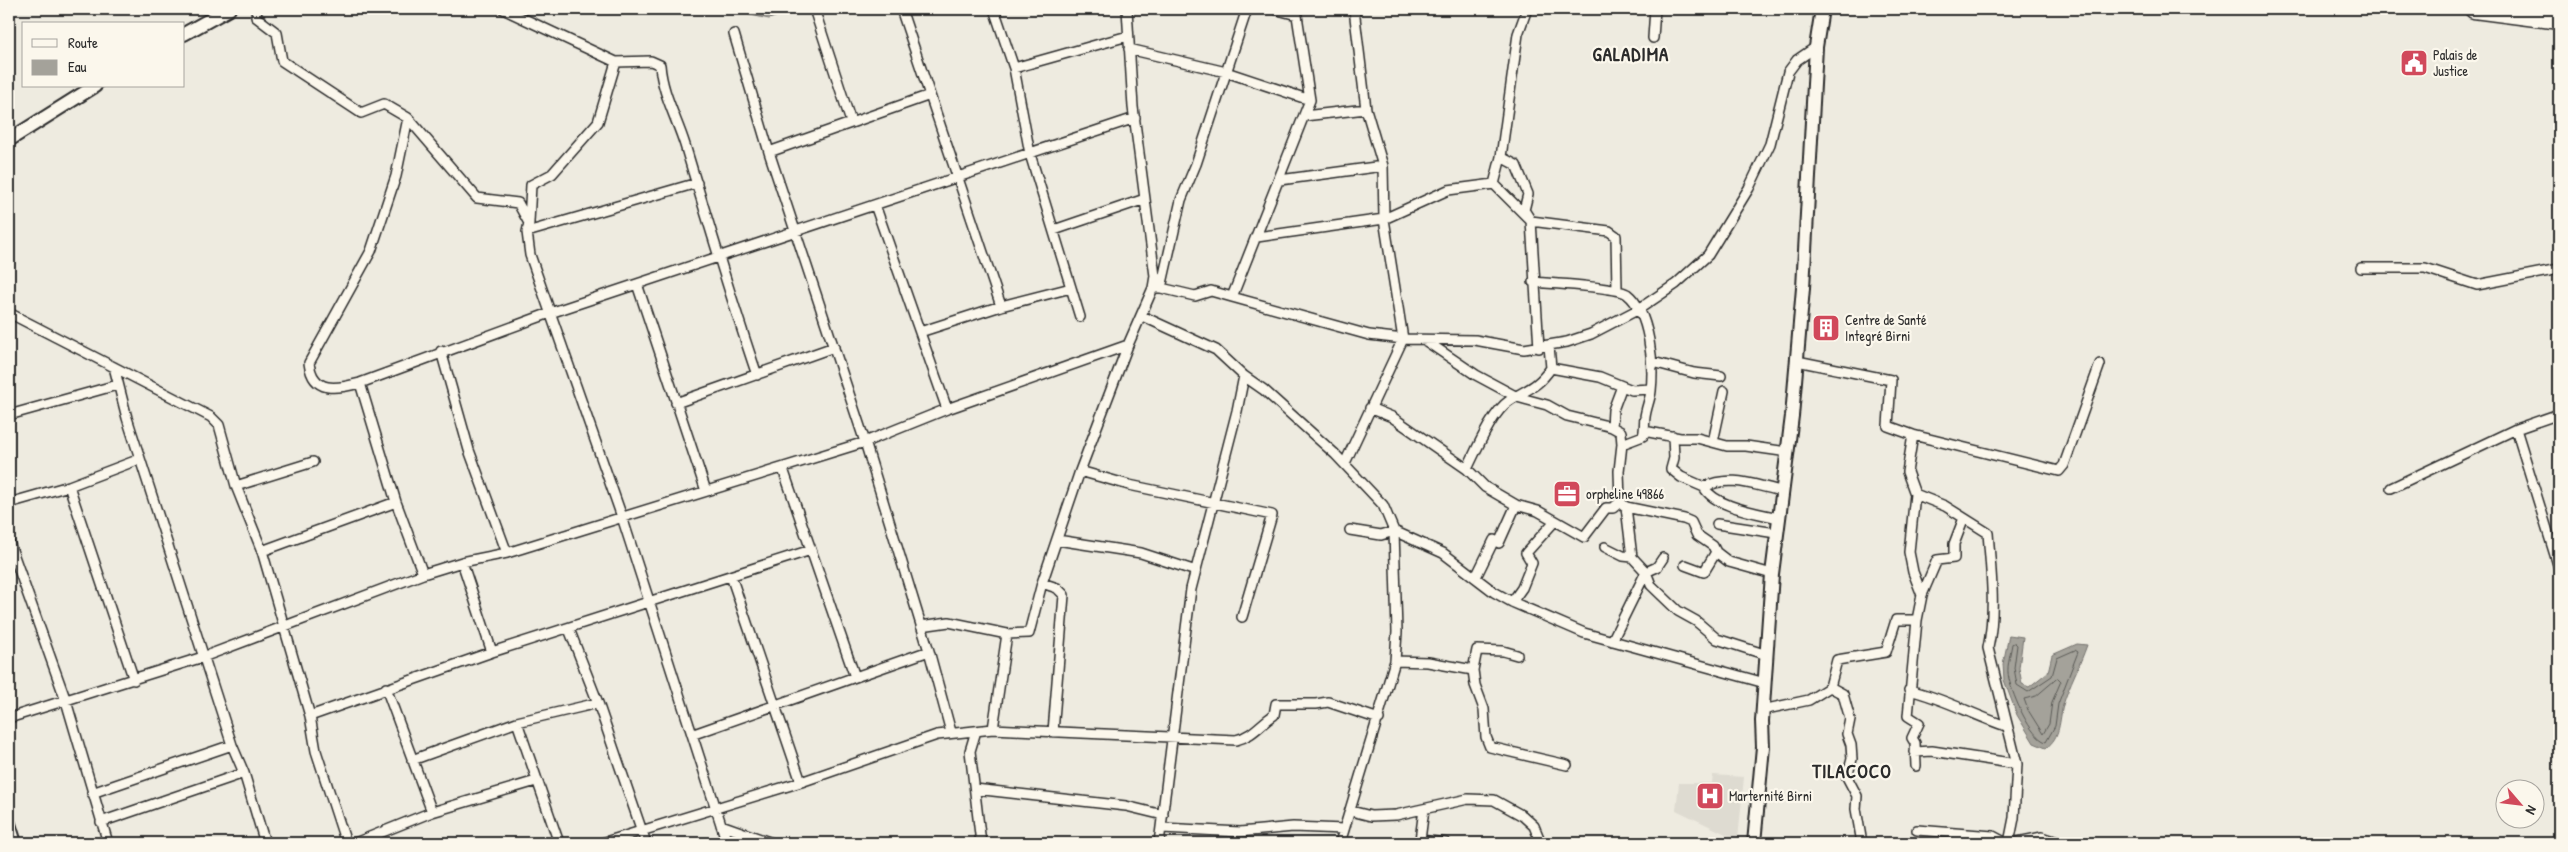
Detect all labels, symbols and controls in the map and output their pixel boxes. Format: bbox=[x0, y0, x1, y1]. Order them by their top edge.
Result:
legend bbox=[22, 22, 185, 88]
text: Route bbox=[68, 32, 98, 53]
district label: GALADIMA bbox=[1593, 41, 1669, 67]
place label: Palais de Justice bbox=[2433, 45, 2478, 80]
public building icon: Palais de Justice bbox=[2399, 48, 2429, 78]
text: Eau bbox=[68, 56, 87, 77]
place label: Centre de Santé Integré Birni bbox=[1845, 310, 1927, 346]
building icon: Centre de Santé Integré Birni bbox=[1811, 313, 1841, 343]
office icon: orpheline 49866 bbox=[1552, 479, 1582, 509]
place label: orpheline 49866 bbox=[1586, 484, 1664, 504]
district label: TILACOCO bbox=[1811, 758, 1892, 784]
north arrow bbox=[2496, 780, 2546, 830]
hospital icon: Marternité Birni bbox=[1695, 781, 1725, 811]
place label: Marternité Birni bbox=[1729, 786, 1812, 805]
text: N bbox=[2522, 803, 2542, 819]

